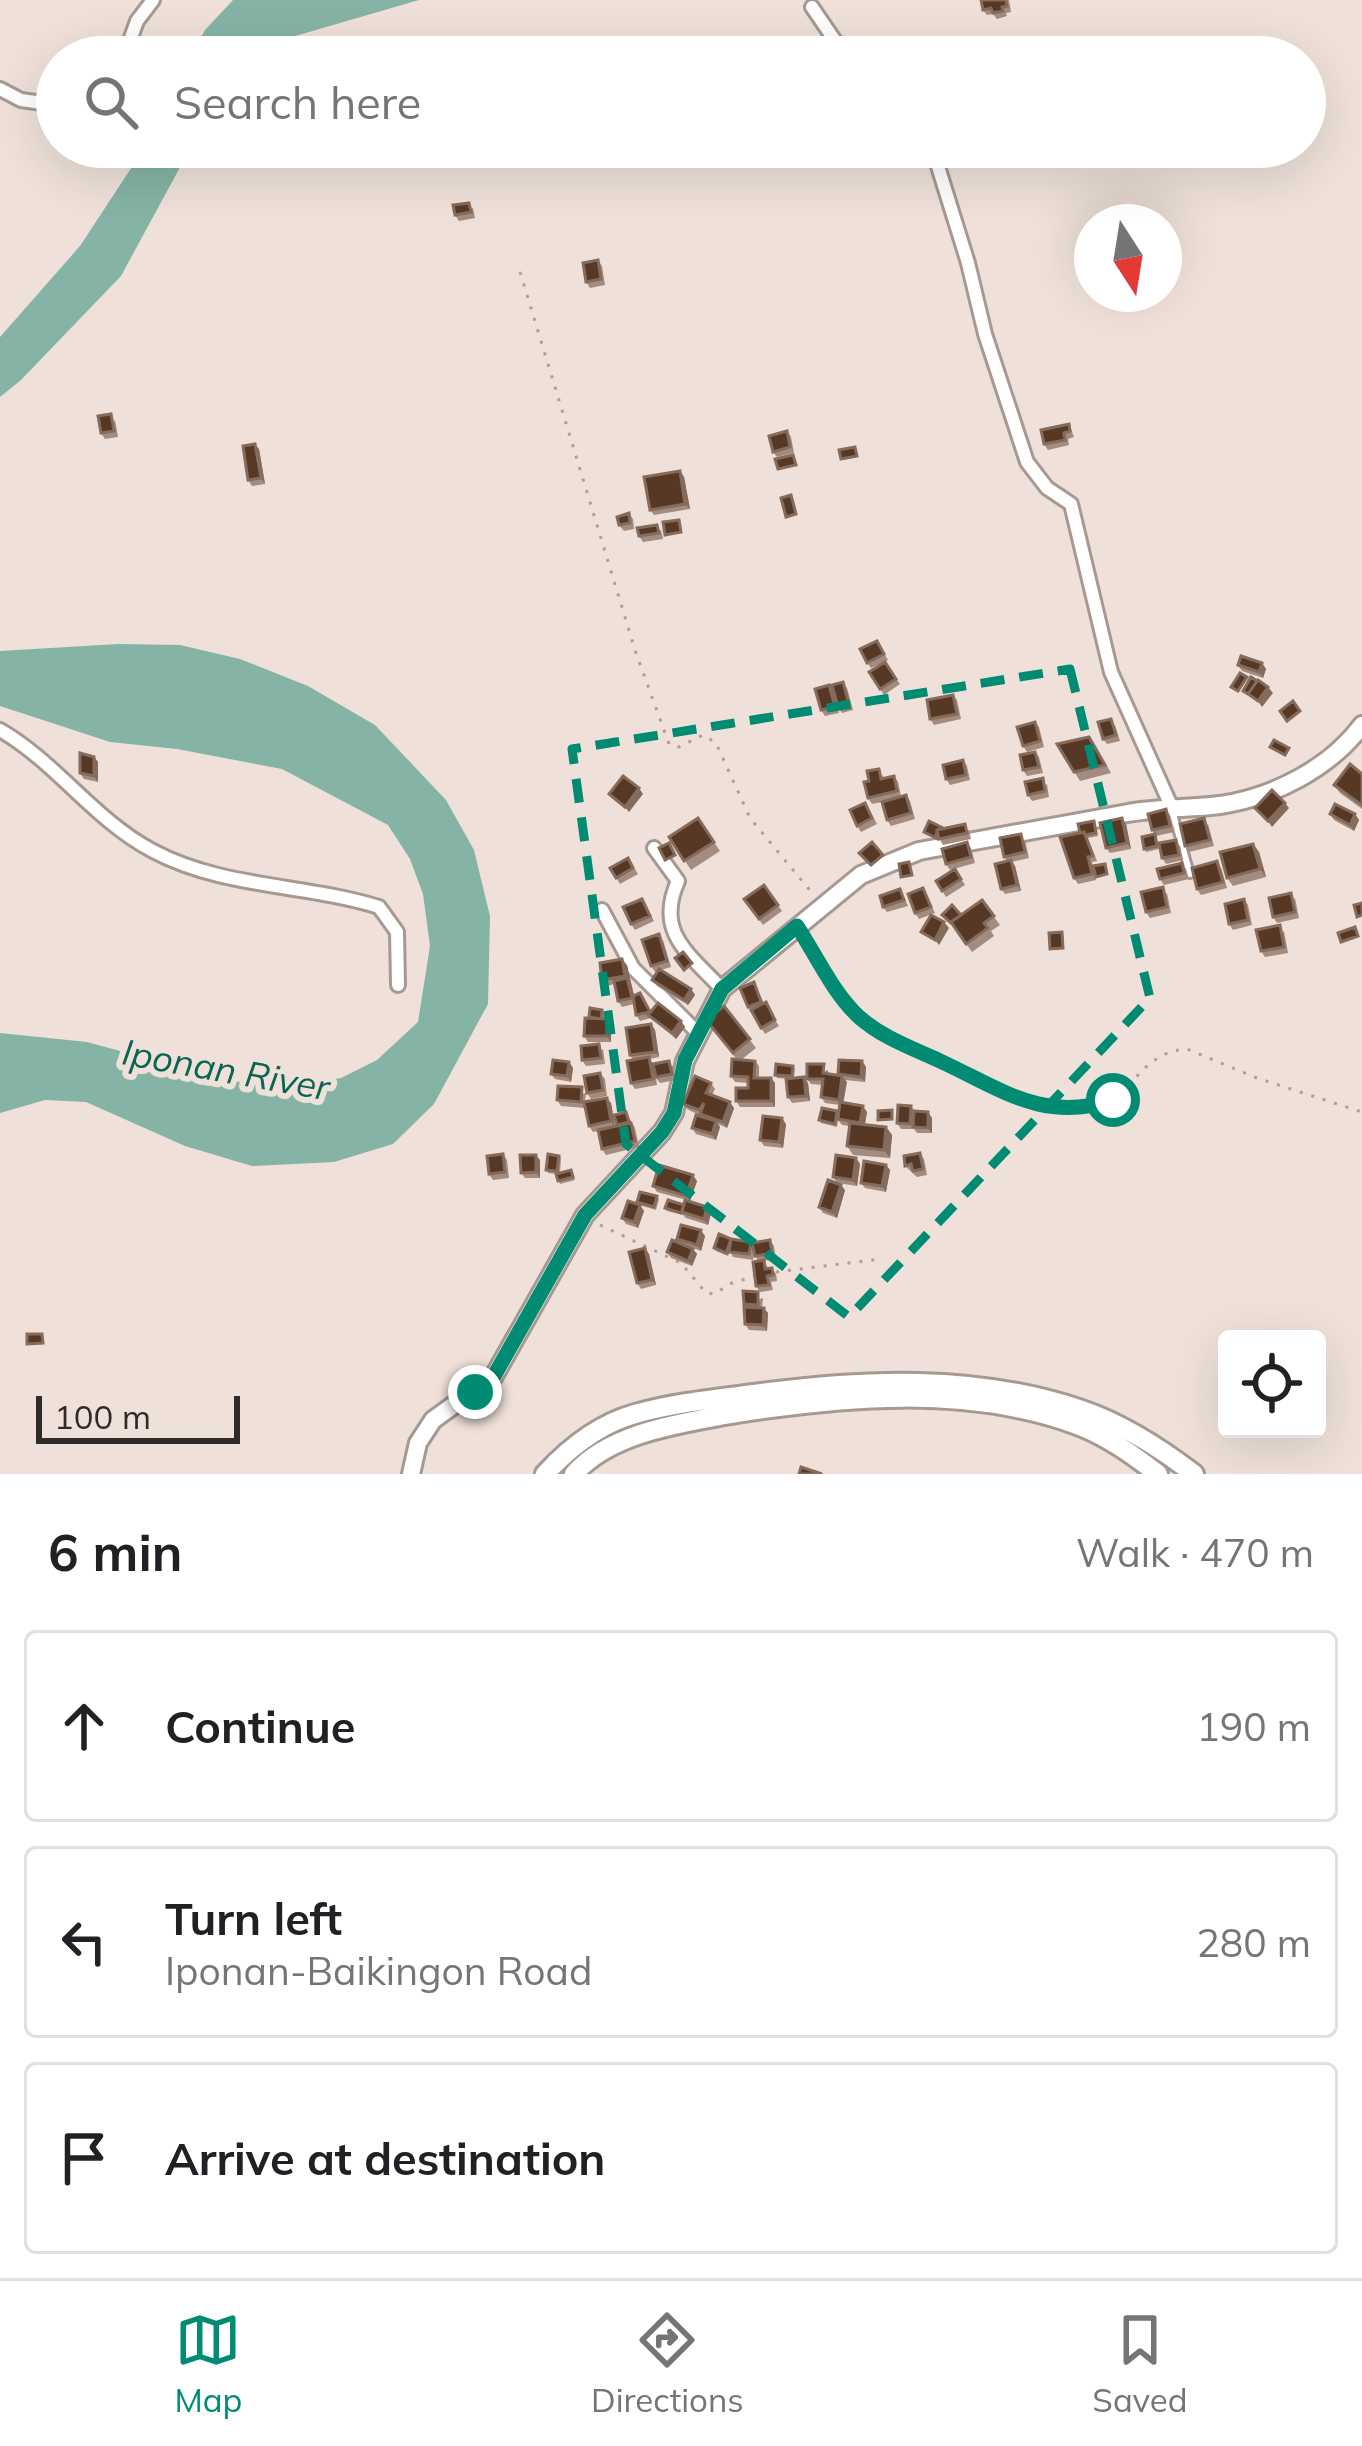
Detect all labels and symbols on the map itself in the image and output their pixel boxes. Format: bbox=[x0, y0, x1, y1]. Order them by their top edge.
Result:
north arrow bbox=[1074, 204, 1182, 312]
water label: Iponan River bbox=[119, 1029, 335, 1110]
route start bbox=[1086, 1073, 1140, 1127]
route end bbox=[448, 1365, 502, 1419]
scale bar bbox=[36, 1390, 240, 1443]

